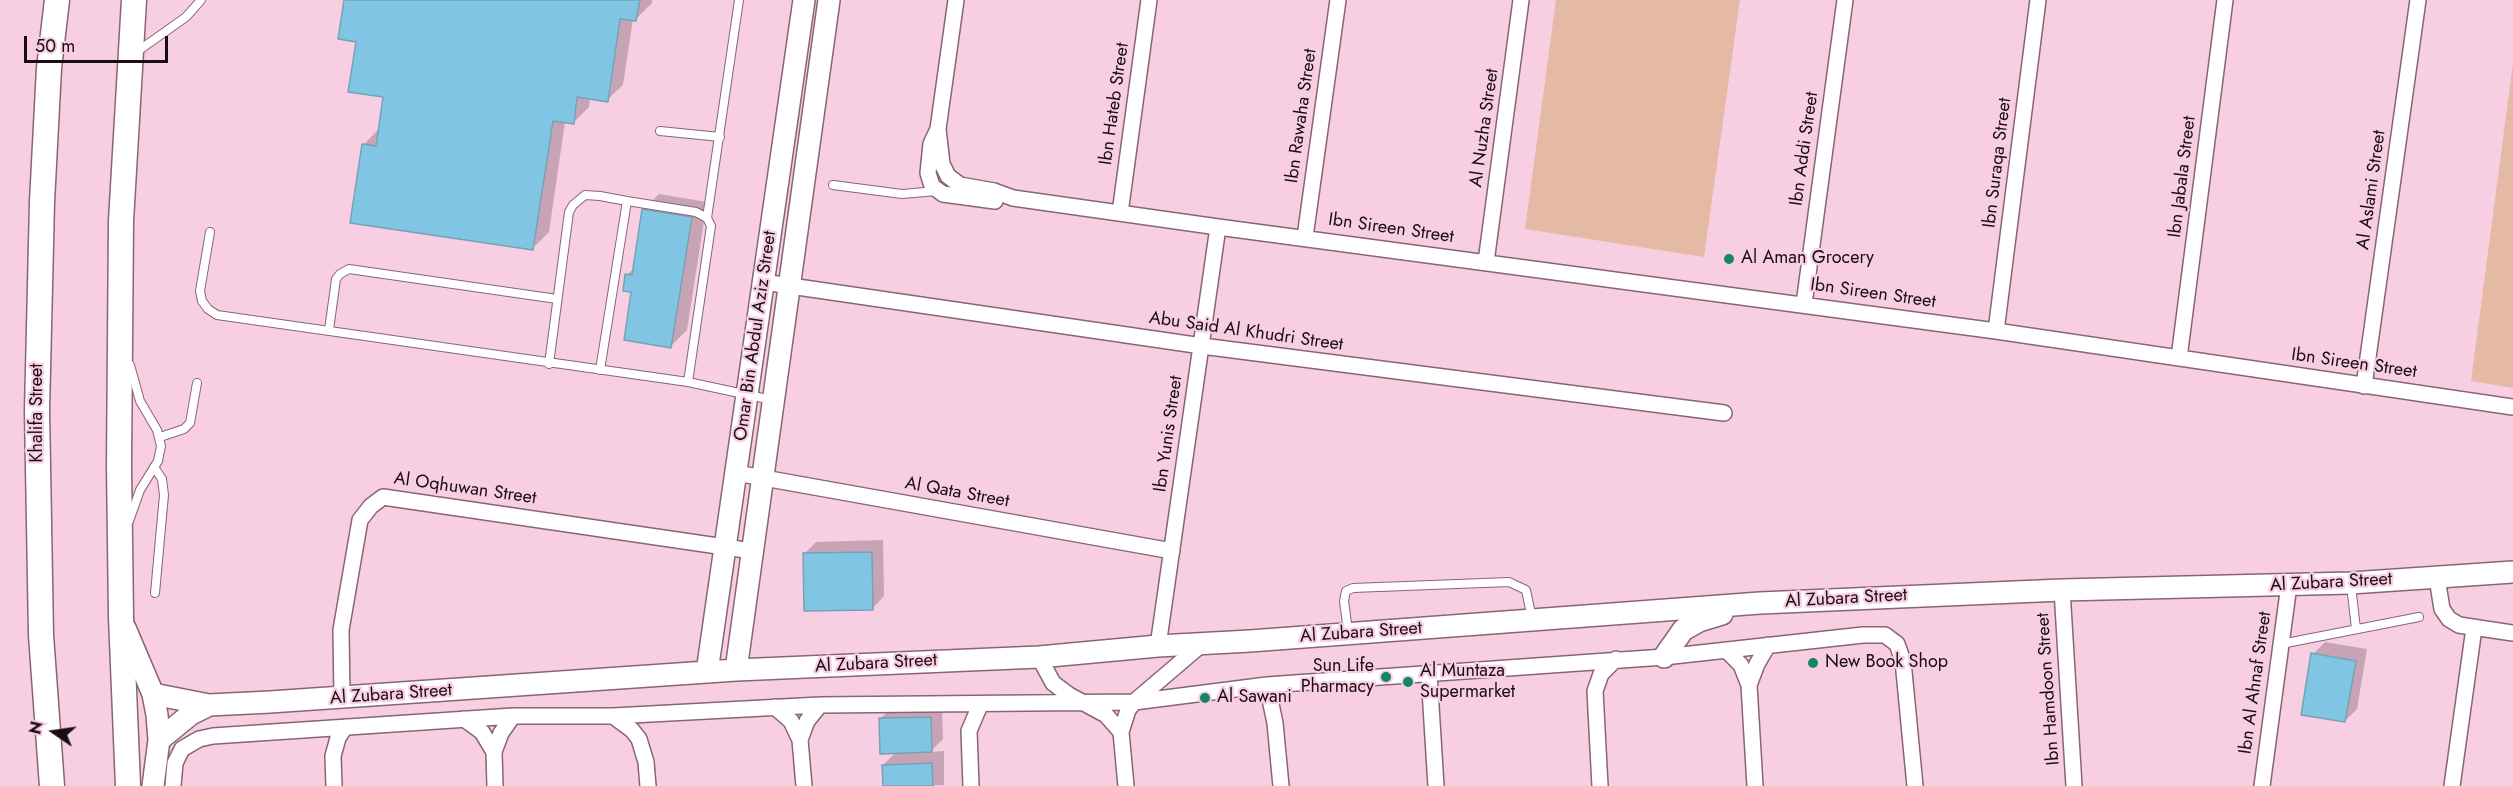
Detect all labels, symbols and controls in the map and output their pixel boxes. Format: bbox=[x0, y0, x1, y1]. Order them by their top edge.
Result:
scale bar bbox=[27, 24, 171, 62]
text: 50 m bbox=[35, 33, 75, 59]
street label: Ibn Hateb Street bbox=[1096, 41, 1134, 167]
street label: Ibn Rawaha Street bbox=[1282, 47, 1322, 185]
street label: Al Nuzha Street bbox=[1466, 67, 1504, 189]
street label: Ibn Addi Street bbox=[1786, 91, 1824, 207]
street label: Ibn Suraqa Street bbox=[1979, 97, 2017, 229]
street label: Ibn Jabala Street bbox=[2165, 115, 2201, 239]
street label: Al Aslami Street bbox=[2353, 129, 2391, 251]
street label: Ibn Sireen Street bbox=[1327, 210, 1455, 248]
street label: Omar Bin Abdul Aziz Street bbox=[731, 230, 781, 442]
place label: Al Aman Grocery bbox=[1741, 248, 1874, 270]
marker: Al Aman Grocery bbox=[1722, 252, 1736, 266]
street label: Ibn Sireen Street bbox=[1809, 275, 1937, 313]
street label: Abu Said Al Khudri Street bbox=[1148, 308, 1344, 356]
street label: Ibn Sireen Street bbox=[2290, 345, 2418, 383]
street label: Khalifa Street bbox=[27, 363, 49, 463]
street label: Ibn Yunis Street bbox=[1150, 374, 1188, 494]
street label: Al Oqhuwan Street bbox=[392, 468, 538, 510]
street label: Al Qata Street bbox=[903, 473, 1011, 513]
street label: Al Zubara Street bbox=[2269, 569, 2393, 597]
street label: Al Zubara Street bbox=[1784, 585, 1908, 613]
street label: Ibn Al Ahnaf Street bbox=[2235, 610, 2277, 756]
street label: Ibn Hamdoon Street bbox=[2033, 612, 2065, 766]
street label: Al Zubara Street bbox=[1299, 618, 1423, 648]
street label: Al Zubara Street bbox=[814, 650, 938, 678]
place label: New Book Shop bbox=[1825, 652, 1948, 674]
place label: Sun Life Pharmacy bbox=[1301, 656, 1374, 698]
marker: New Book Shop bbox=[1806, 656, 1820, 670]
place label: Al Muntaza Supermarket bbox=[1420, 661, 1515, 704]
marker: Sun Life Pharmacy bbox=[1379, 670, 1393, 684]
marker: Al Muntaza Supermarket bbox=[1401, 675, 1415, 689]
street label: Al Zubara Street bbox=[329, 680, 453, 710]
place label: Al Sawani bbox=[1217, 687, 1292, 709]
marker: Al Sawani bbox=[1198, 691, 1212, 705]
north arrow bbox=[24, 702, 84, 762]
text: N bbox=[23, 719, 49, 737]

